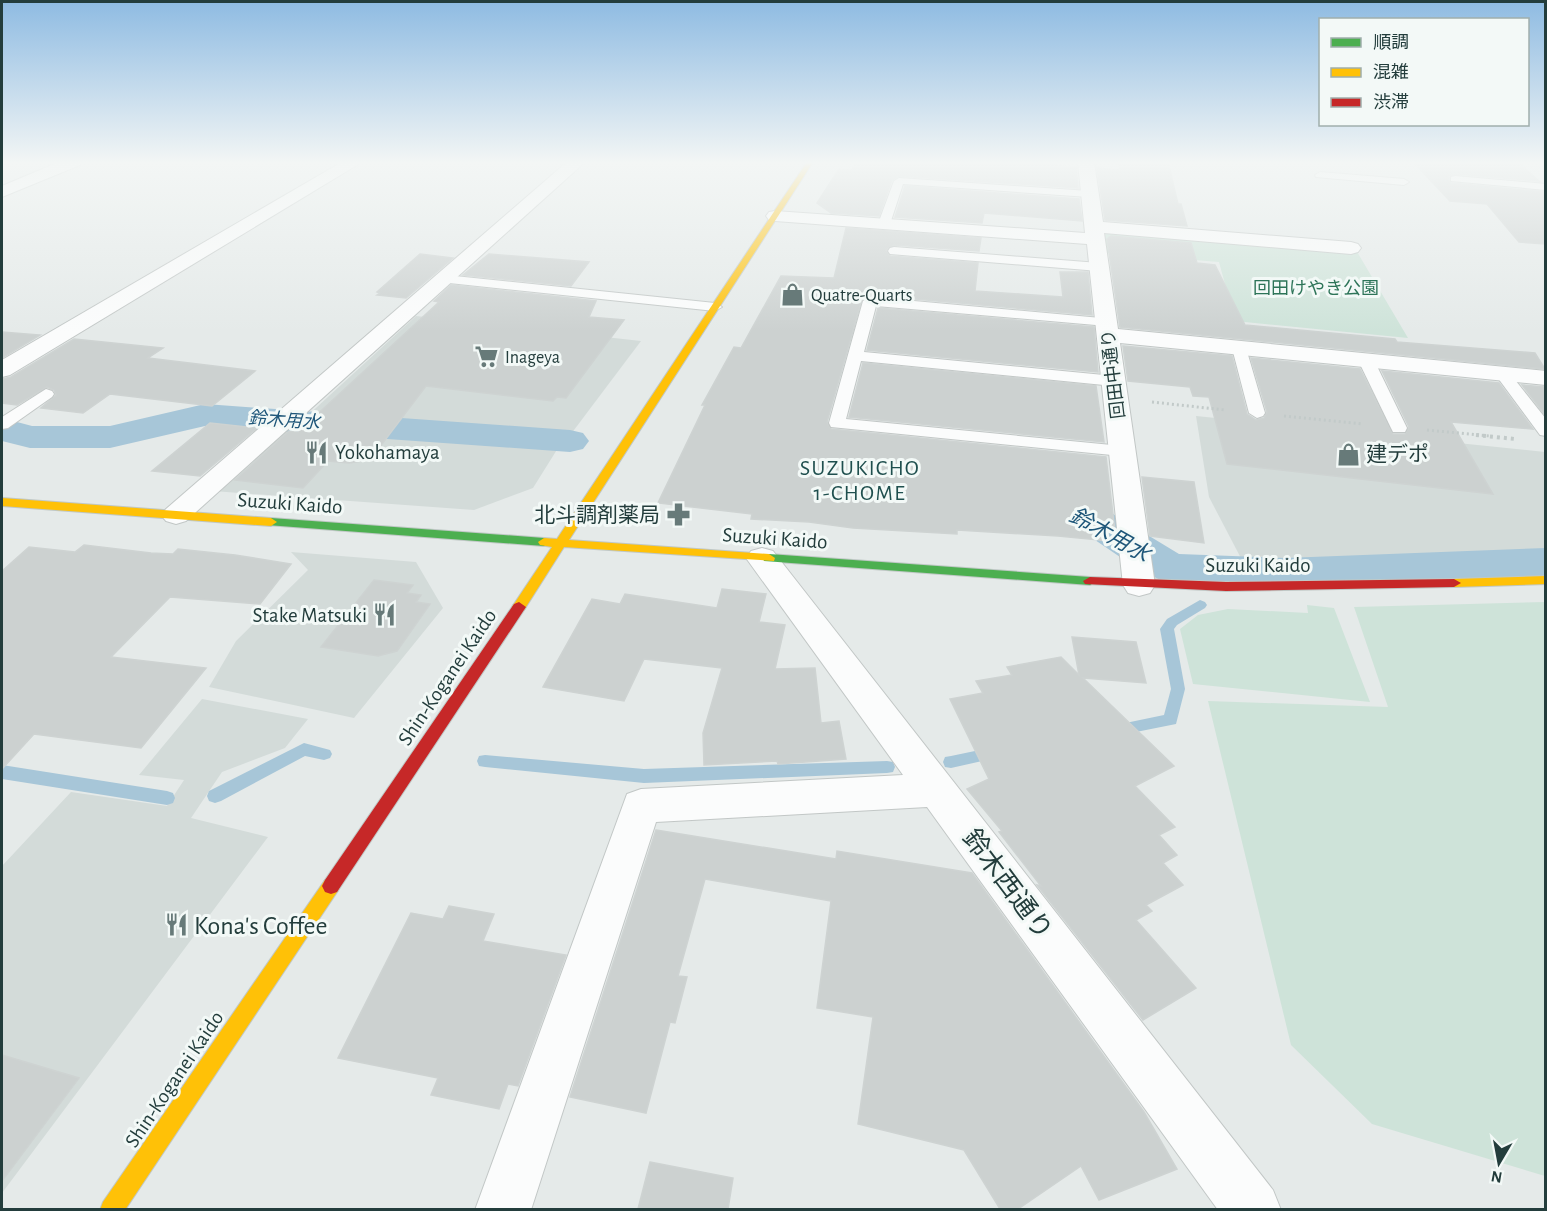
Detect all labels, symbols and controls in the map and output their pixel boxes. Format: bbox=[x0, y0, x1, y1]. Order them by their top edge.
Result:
legend bbox=[1319, 18, 1529, 126]
text: 順調 bbox=[1373, 34, 1409, 52]
text: 混雑 bbox=[1373, 62, 1409, 82]
text: 渋滞 bbox=[1373, 93, 1409, 112]
park label: 回田けやき公園 bbox=[1253, 279, 1379, 298]
shop icon: Quatre-Quarts bbox=[780, 282, 806, 308]
place label: Quatre-Quarts bbox=[811, 287, 912, 305]
street label: 回田中通り bbox=[1099, 328, 1128, 420]
supermarket icon: Inageya bbox=[474, 344, 500, 370]
place label: Inageya bbox=[505, 349, 560, 367]
water label: 鈴木用水 bbox=[247, 408, 323, 433]
restaurant icon: Yokohamaya bbox=[304, 439, 330, 465]
shop icon: 建デポ bbox=[1335, 441, 1361, 467]
place label: Yokohamaya bbox=[335, 442, 440, 463]
place label: 建デポ bbox=[1366, 443, 1429, 465]
district label: SUZUKICHO 1-CHOME bbox=[800, 457, 920, 504]
street label: Suzuki Kaido bbox=[237, 489, 343, 518]
pharmacy icon: 北斗調剤薬局 bbox=[665, 502, 691, 528]
water label: 鈴木用水 bbox=[1066, 503, 1156, 567]
place label: 北斗調剤薬局 bbox=[534, 504, 660, 526]
street label: Suzuki Kaido bbox=[722, 524, 828, 553]
street label: Suzuki Kaido bbox=[1205, 555, 1311, 576]
restaurant icon: Stake Matsuki bbox=[372, 602, 398, 628]
place label: Stake Matsuki bbox=[252, 605, 367, 626]
street label: Shin-Koganei Kaido bbox=[394, 605, 501, 749]
street label: 鈴木西通り bbox=[958, 824, 1058, 944]
restaurant icon: Kona's Coffee bbox=[163, 912, 189, 938]
place label: Kona's Coffee bbox=[194, 913, 328, 939]
street label: Shin-Koganei Kaido bbox=[121, 1007, 228, 1151]
north arrow bbox=[1469, 1133, 1529, 1193]
text: N bbox=[1490, 1168, 1503, 1186]

